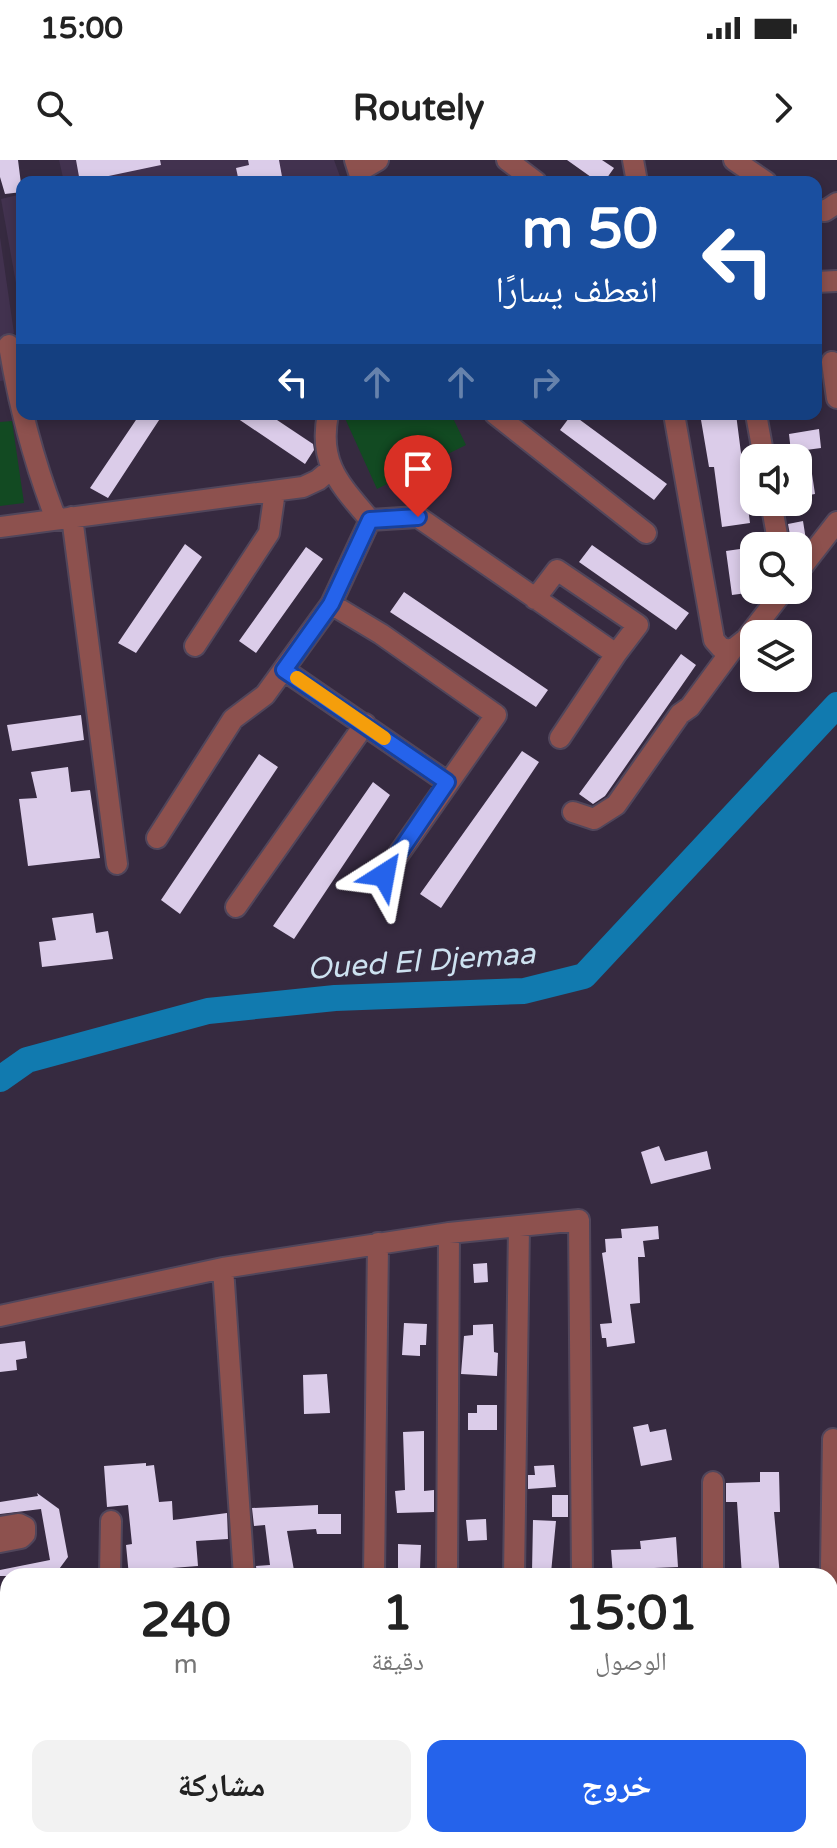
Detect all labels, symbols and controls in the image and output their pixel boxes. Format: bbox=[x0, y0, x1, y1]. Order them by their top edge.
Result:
text: 15:00 bbox=[40, 10, 123, 47]
icon: search bbox=[32, 86, 76, 130]
icon: forward bbox=[761, 86, 805, 130]
text: Routely bbox=[353, 87, 484, 130]
text: 50 m bbox=[522, 196, 658, 263]
icon: left bbox=[686, 208, 790, 312]
text: انعطف يسارًا bbox=[495, 269, 658, 312]
icon: left bbox=[271, 360, 315, 404]
icon: ahead bbox=[355, 360, 399, 404]
icon: ahead bbox=[439, 360, 483, 404]
icon: right bbox=[523, 360, 567, 404]
pin bbox=[384, 435, 452, 517]
map controls bbox=[740, 444, 812, 692]
button: sound bbox=[740, 444, 812, 516]
icon: arrive bbox=[396, 447, 440, 491]
button: search bbox=[740, 532, 812, 604]
button: layers bbox=[740, 620, 812, 692]
position arrow bbox=[342, 833, 426, 917]
water label: Oued El Djemaa bbox=[306, 935, 537, 988]
text: 1 bbox=[383, 1585, 413, 1643]
text: 15:01 bbox=[565, 1585, 698, 1643]
text: 240 bbox=[140, 1592, 231, 1650]
text: دقيقة bbox=[371, 1646, 424, 1677]
text: الوصول bbox=[595, 1646, 667, 1677]
text: m bbox=[174, 1649, 198, 1680]
button: مشاركة bbox=[32, 1740, 411, 1832]
button: خروج bbox=[427, 1740, 806, 1832]

